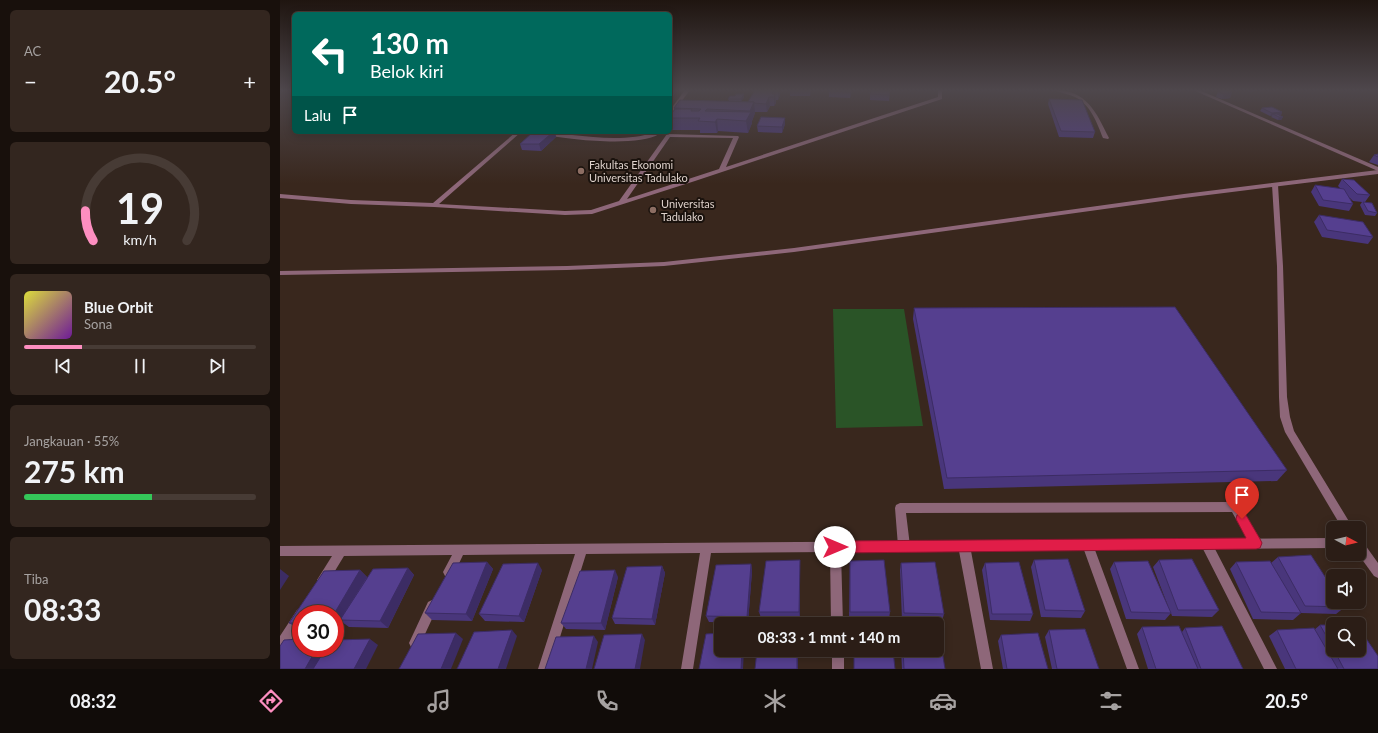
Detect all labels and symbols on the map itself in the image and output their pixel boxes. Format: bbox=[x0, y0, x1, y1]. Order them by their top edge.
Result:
place label: Fakultas Ekonomi Universitas Tadulako bbox=[589, 158, 688, 184]
marker: Fakultas Ekonomi Universitas Tadulako bbox=[576, 166, 586, 176]
place label: Universitas Tadulako bbox=[661, 197, 715, 223]
marker: Universitas Tadulako bbox=[648, 205, 658, 215]
pin bbox=[1225, 478, 1259, 519]
north arrow bbox=[1326, 521, 1366, 561]
position arrow bbox=[814, 526, 856, 568]
speed limit sign: 30 bbox=[292, 605, 344, 657]

